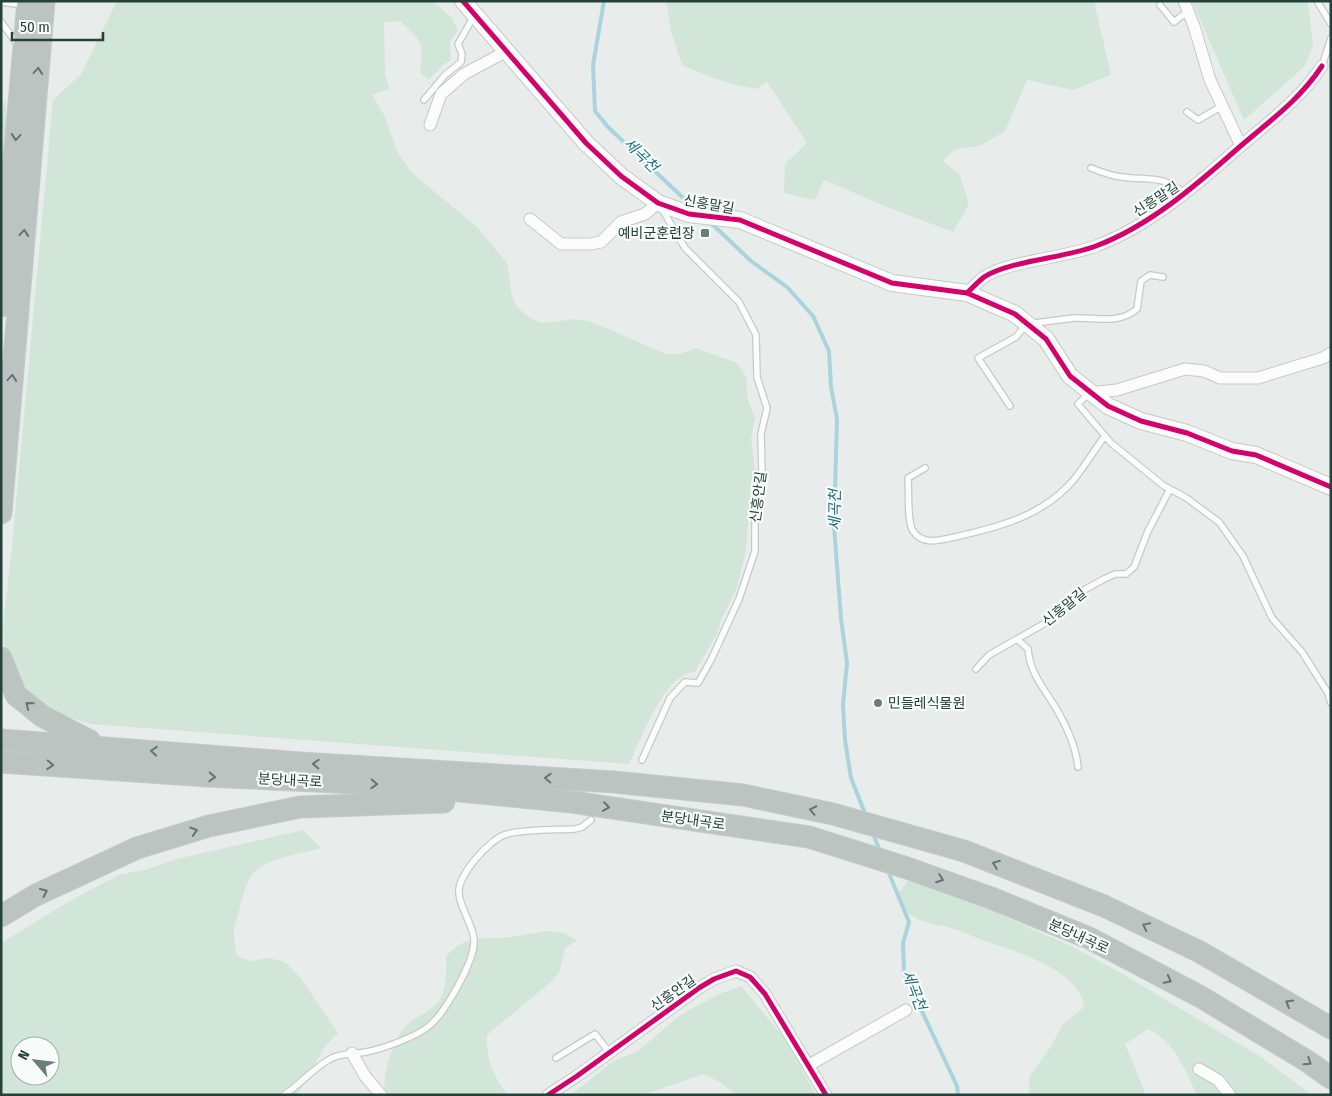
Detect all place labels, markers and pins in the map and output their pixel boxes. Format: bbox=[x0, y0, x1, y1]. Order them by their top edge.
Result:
place label: 예비군훈련장 bbox=[618, 225, 695, 242]
marker: 예비군훈련장 bbox=[699, 227, 711, 239]
place label: 민들레식물원 bbox=[888, 695, 965, 712]
marker: 민들레식물원 bbox=[872, 697, 884, 709]

